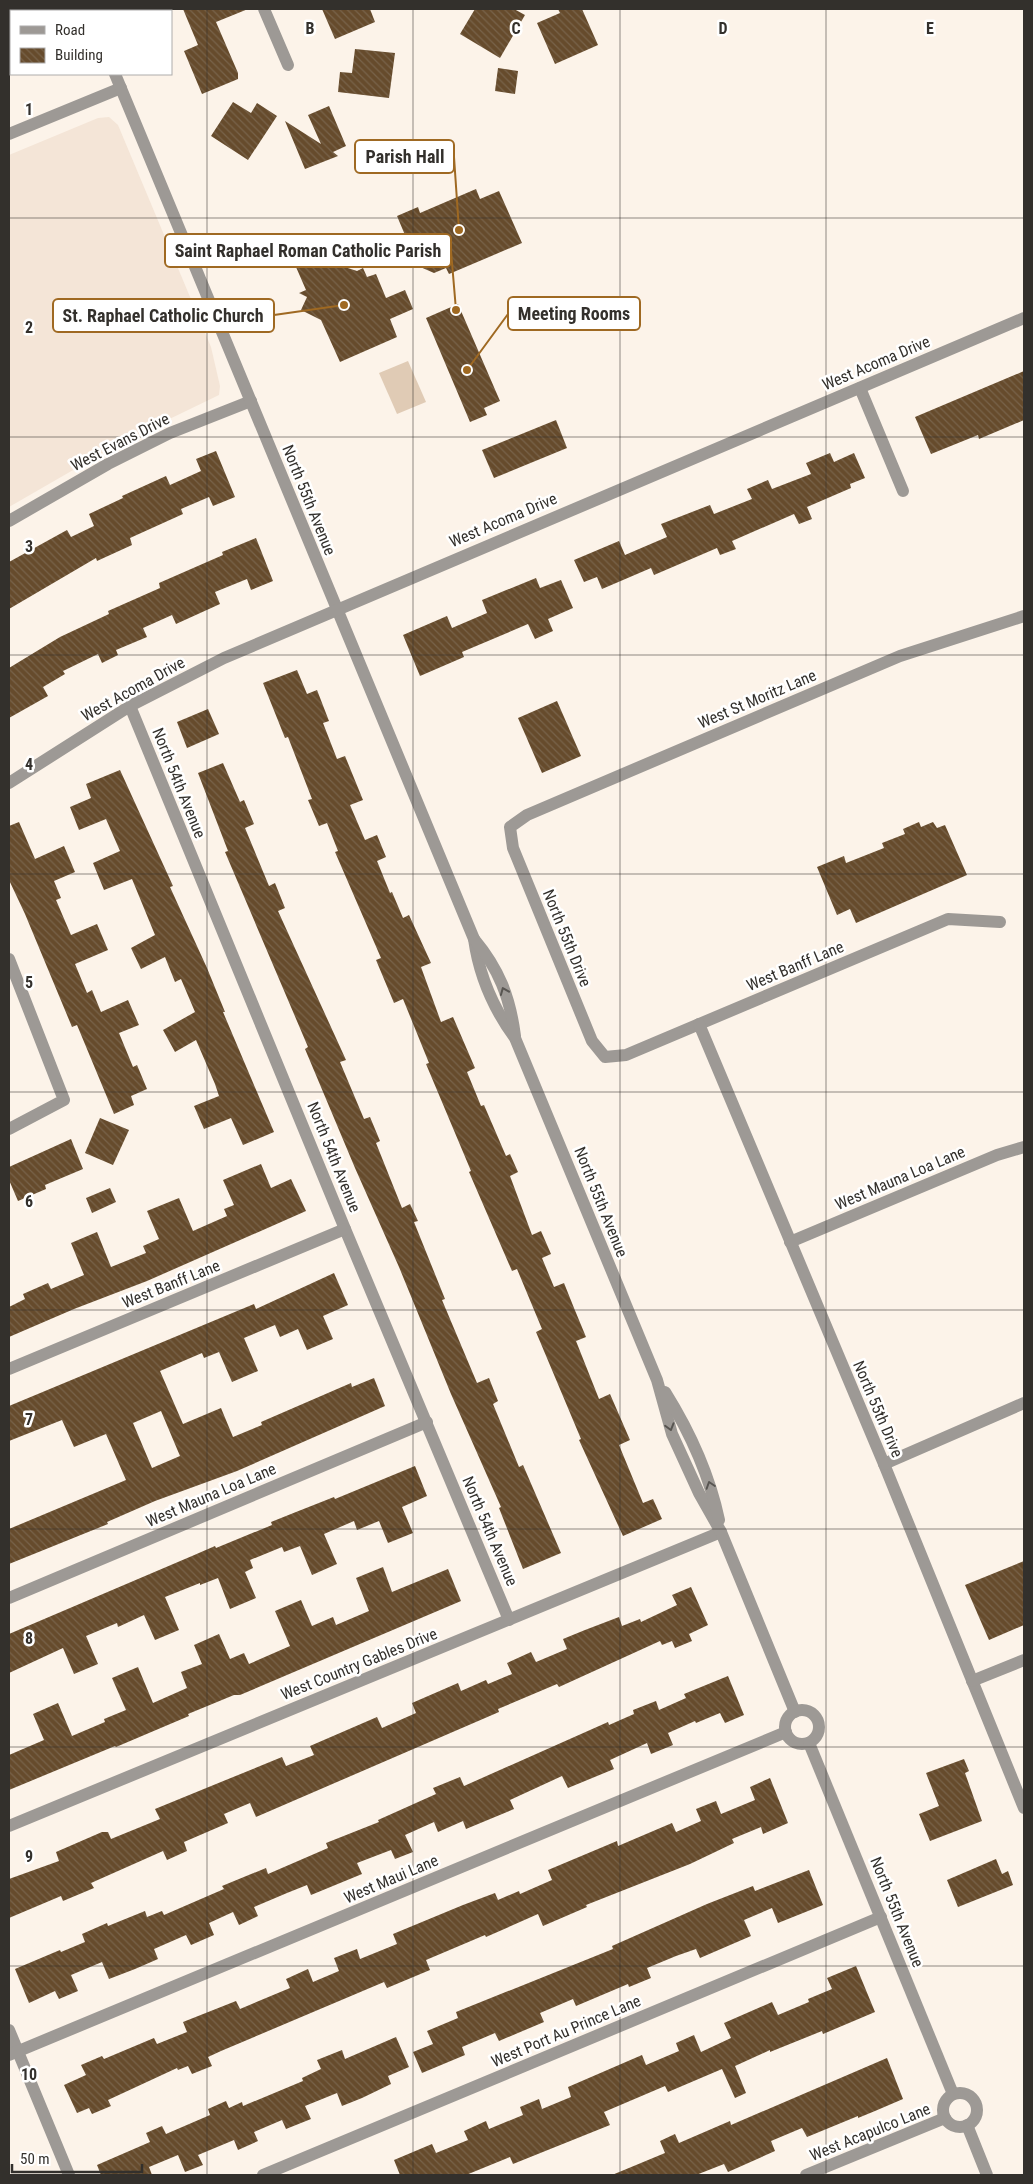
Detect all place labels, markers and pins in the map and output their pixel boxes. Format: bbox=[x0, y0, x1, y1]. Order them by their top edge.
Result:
callout: Parish Hall bbox=[355, 140, 454, 173]
callout: Saint Raphael Roman Catholic Parish bbox=[165, 234, 451, 267]
callout: Meeting Rooms bbox=[508, 297, 640, 330]
callout: St. Raphael Catholic Church bbox=[53, 299, 274, 332]

